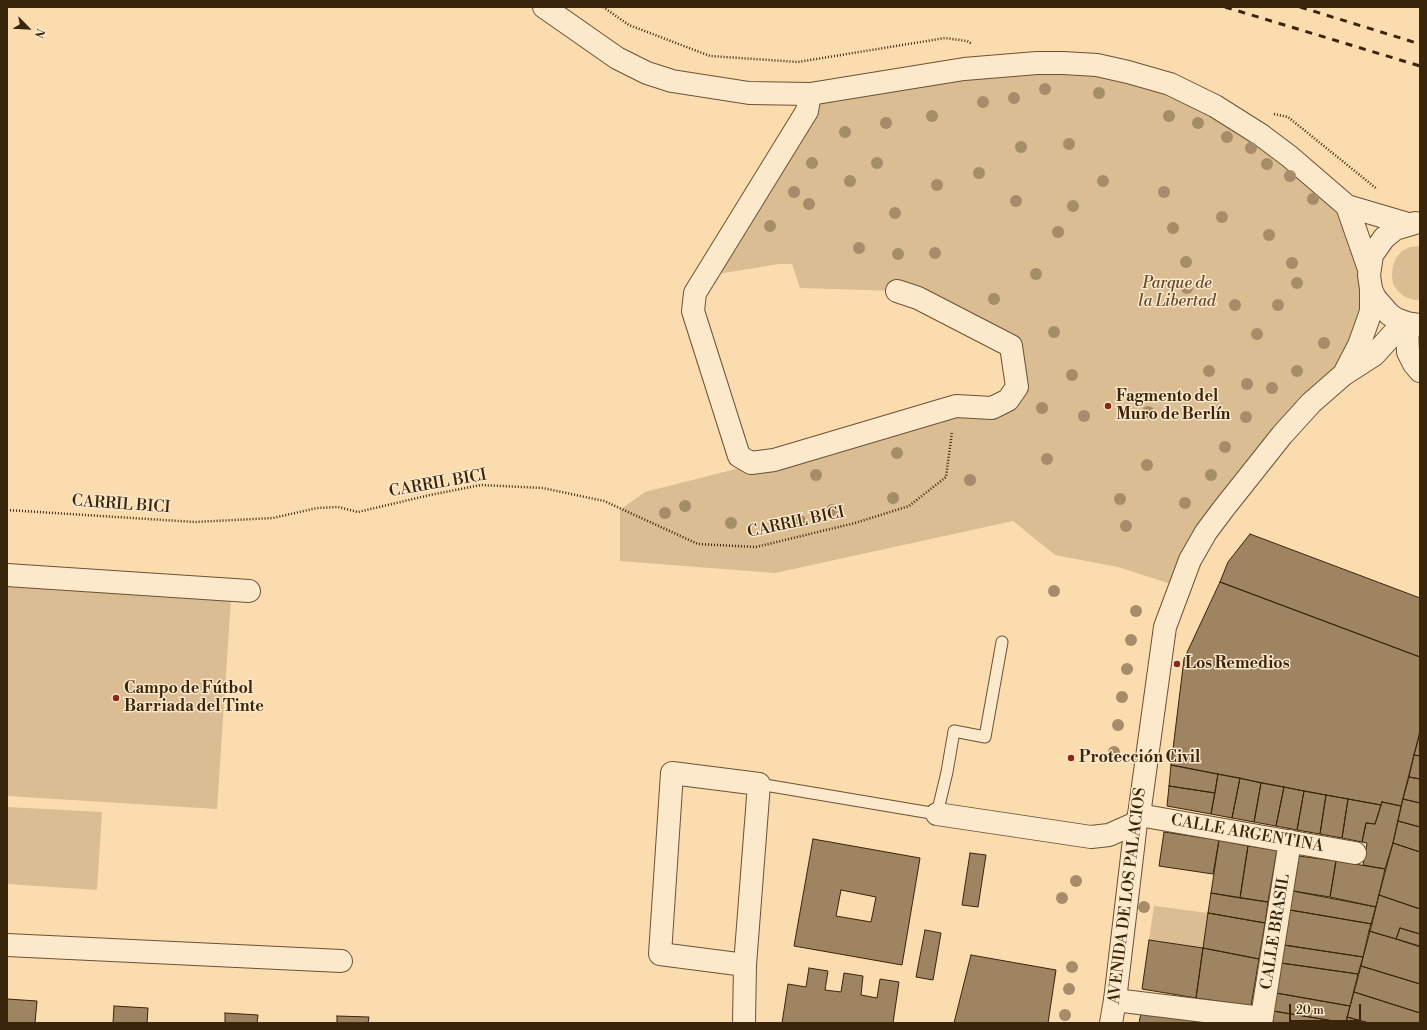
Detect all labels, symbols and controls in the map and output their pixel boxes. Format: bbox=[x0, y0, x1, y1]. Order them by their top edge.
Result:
north arrow bbox=[8, 8, 48, 48]
text: N bbox=[31, 26, 47, 40]
park label: Parque de la Libertad bbox=[1138, 274, 1216, 312]
place label: Fagmento del Muro de Berlín bbox=[1116, 387, 1230, 425]
marker: Fagmento del Muro de Berlín bbox=[1103, 401, 1113, 411]
street label: CARRIL BICI bbox=[388, 466, 488, 502]
street label: CARRIL BICI bbox=[71, 492, 171, 518]
street label: CARRIL BICI bbox=[746, 503, 846, 543]
place label: Los Remedios bbox=[1185, 654, 1290, 674]
marker: Los Remedios bbox=[1172, 659, 1182, 669]
place label: Campo de Fútbol Barriada del Tinte bbox=[124, 679, 264, 717]
marker: Campo de Fútbol Barriada del Tinte bbox=[111, 693, 121, 703]
place label: Protección Civil bbox=[1079, 748, 1200, 768]
marker: Protección Civil bbox=[1066, 753, 1076, 763]
street label: AVENIDA DE LOS PALACIOS bbox=[1105, 787, 1151, 1005]
street label: CALLE ARGENTINA bbox=[1169, 811, 1325, 857]
street label: CALLE BRASIL bbox=[1257, 873, 1295, 991]
scale bar bbox=[1291, 996, 1363, 1022]
text: 20 m bbox=[1296, 1003, 1324, 1018]

